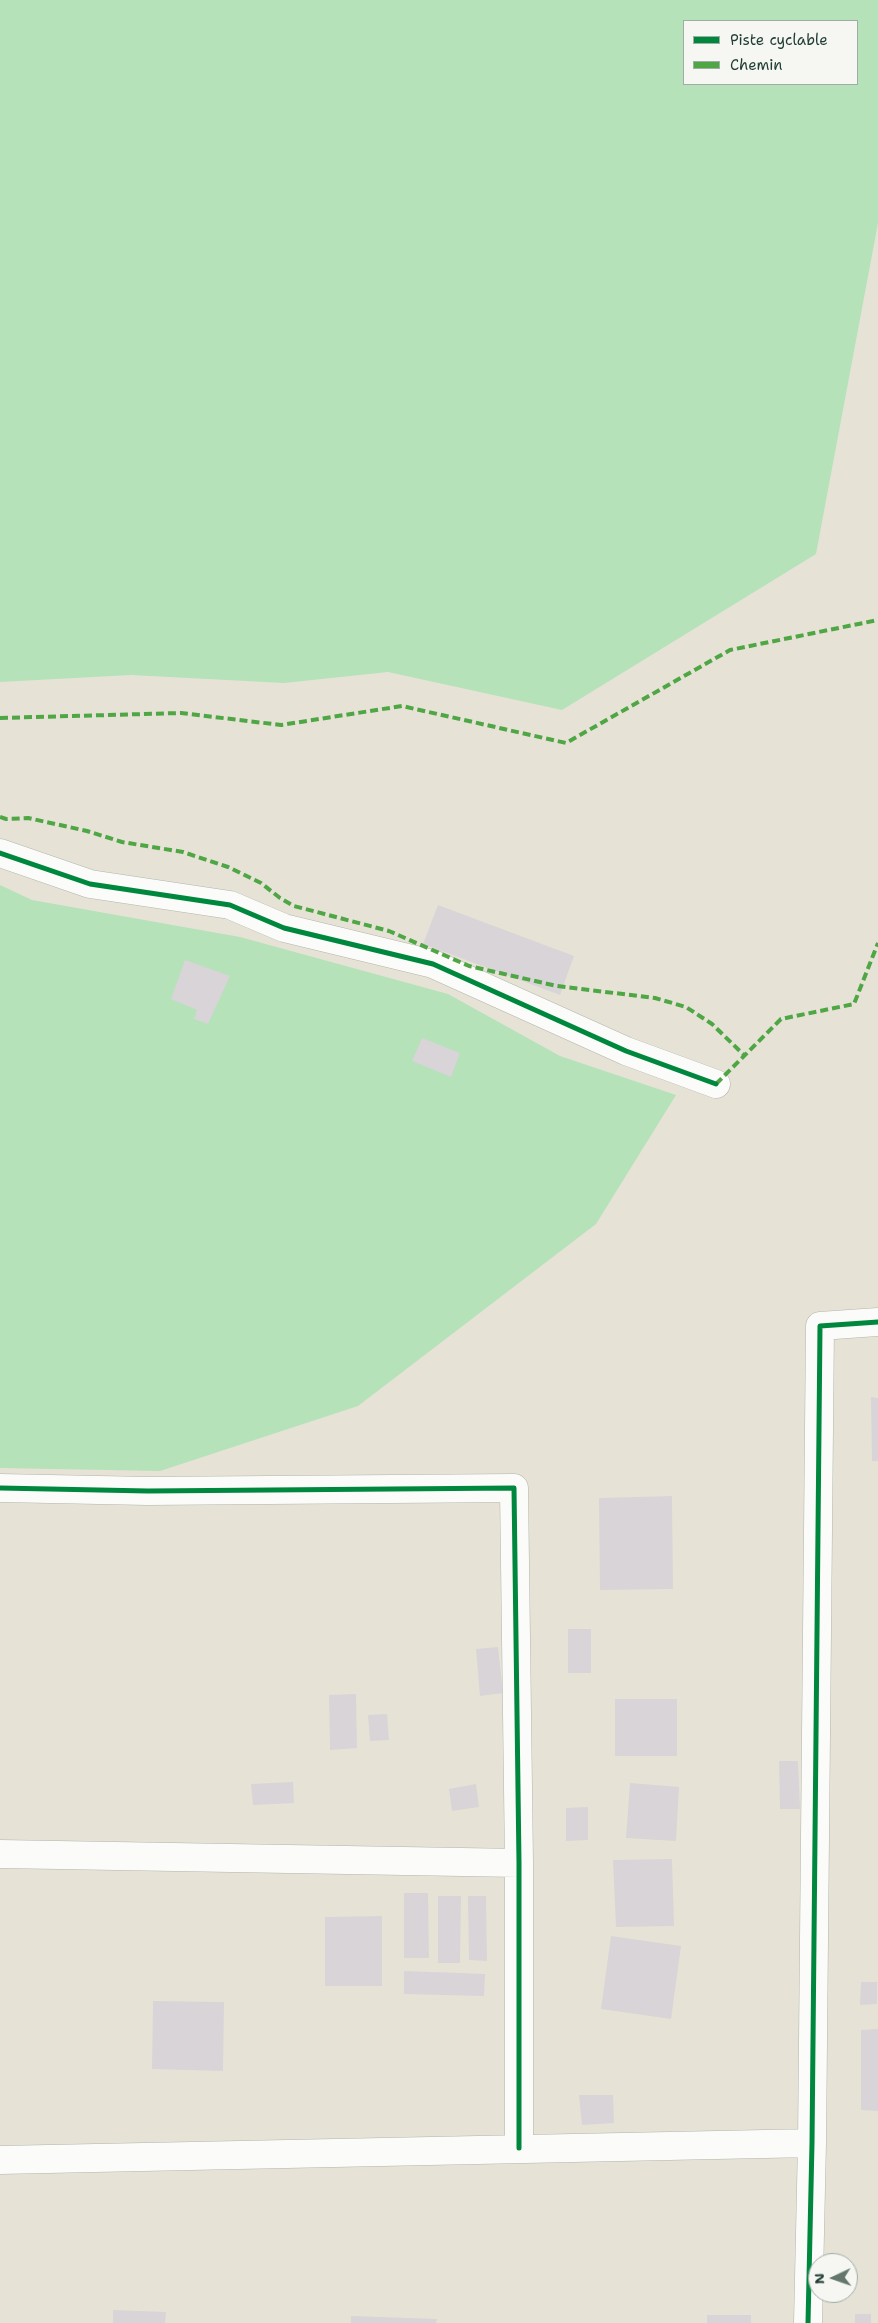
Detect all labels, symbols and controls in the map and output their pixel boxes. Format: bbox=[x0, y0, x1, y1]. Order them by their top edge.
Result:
legend bbox=[683, 20, 858, 85]
text: Piste cyclable bbox=[730, 30, 828, 50]
text: Chemin bbox=[730, 55, 783, 75]
north arrow bbox=[808, 2253, 858, 2303]
text: N bbox=[810, 2273, 828, 2285]

